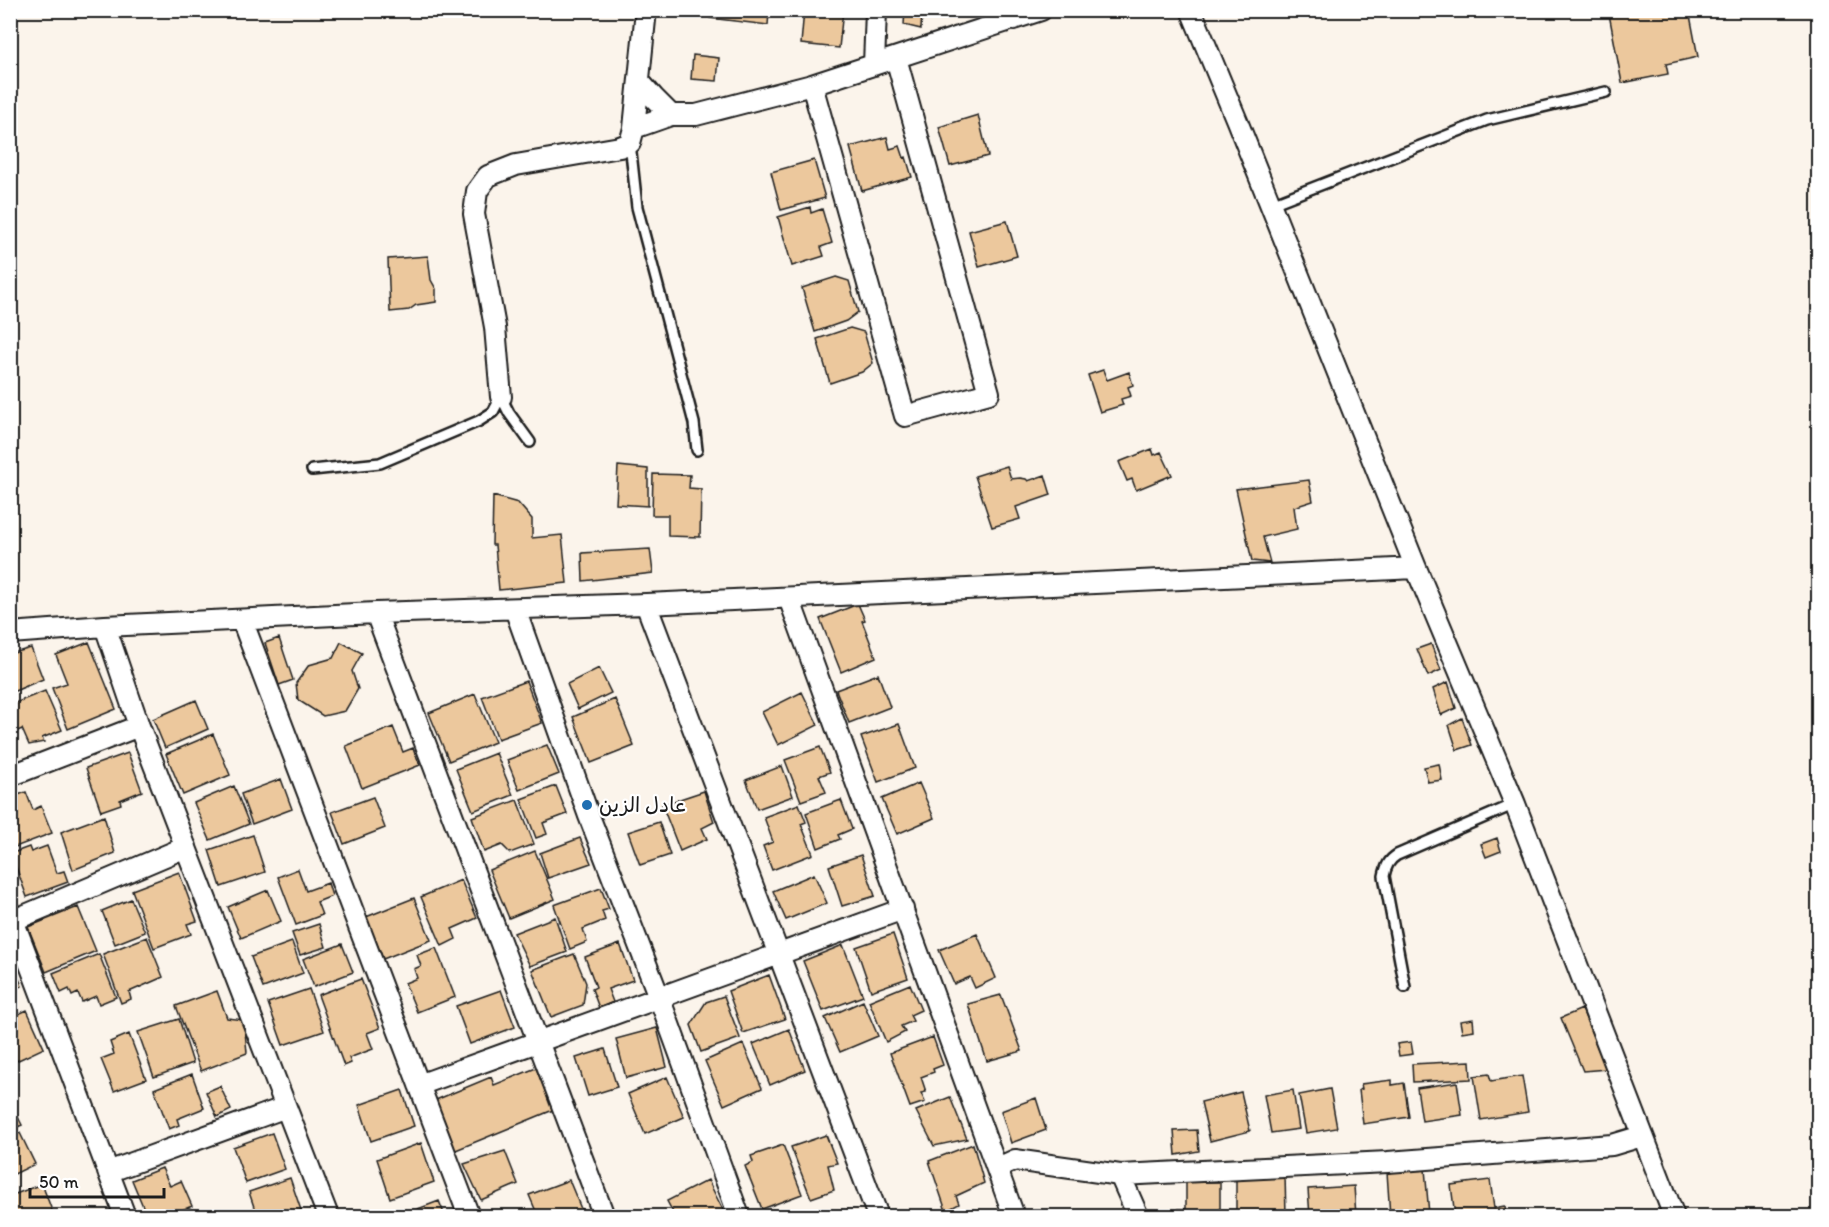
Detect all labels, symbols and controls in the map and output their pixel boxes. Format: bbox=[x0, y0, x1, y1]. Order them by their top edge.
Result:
place label: عادل الزين bbox=[599, 792, 687, 817]
marker: عادل الزين bbox=[580, 798, 594, 812]
scale bar bbox=[30, 1161, 164, 1199]
text: 50 m bbox=[39, 1171, 79, 1193]

